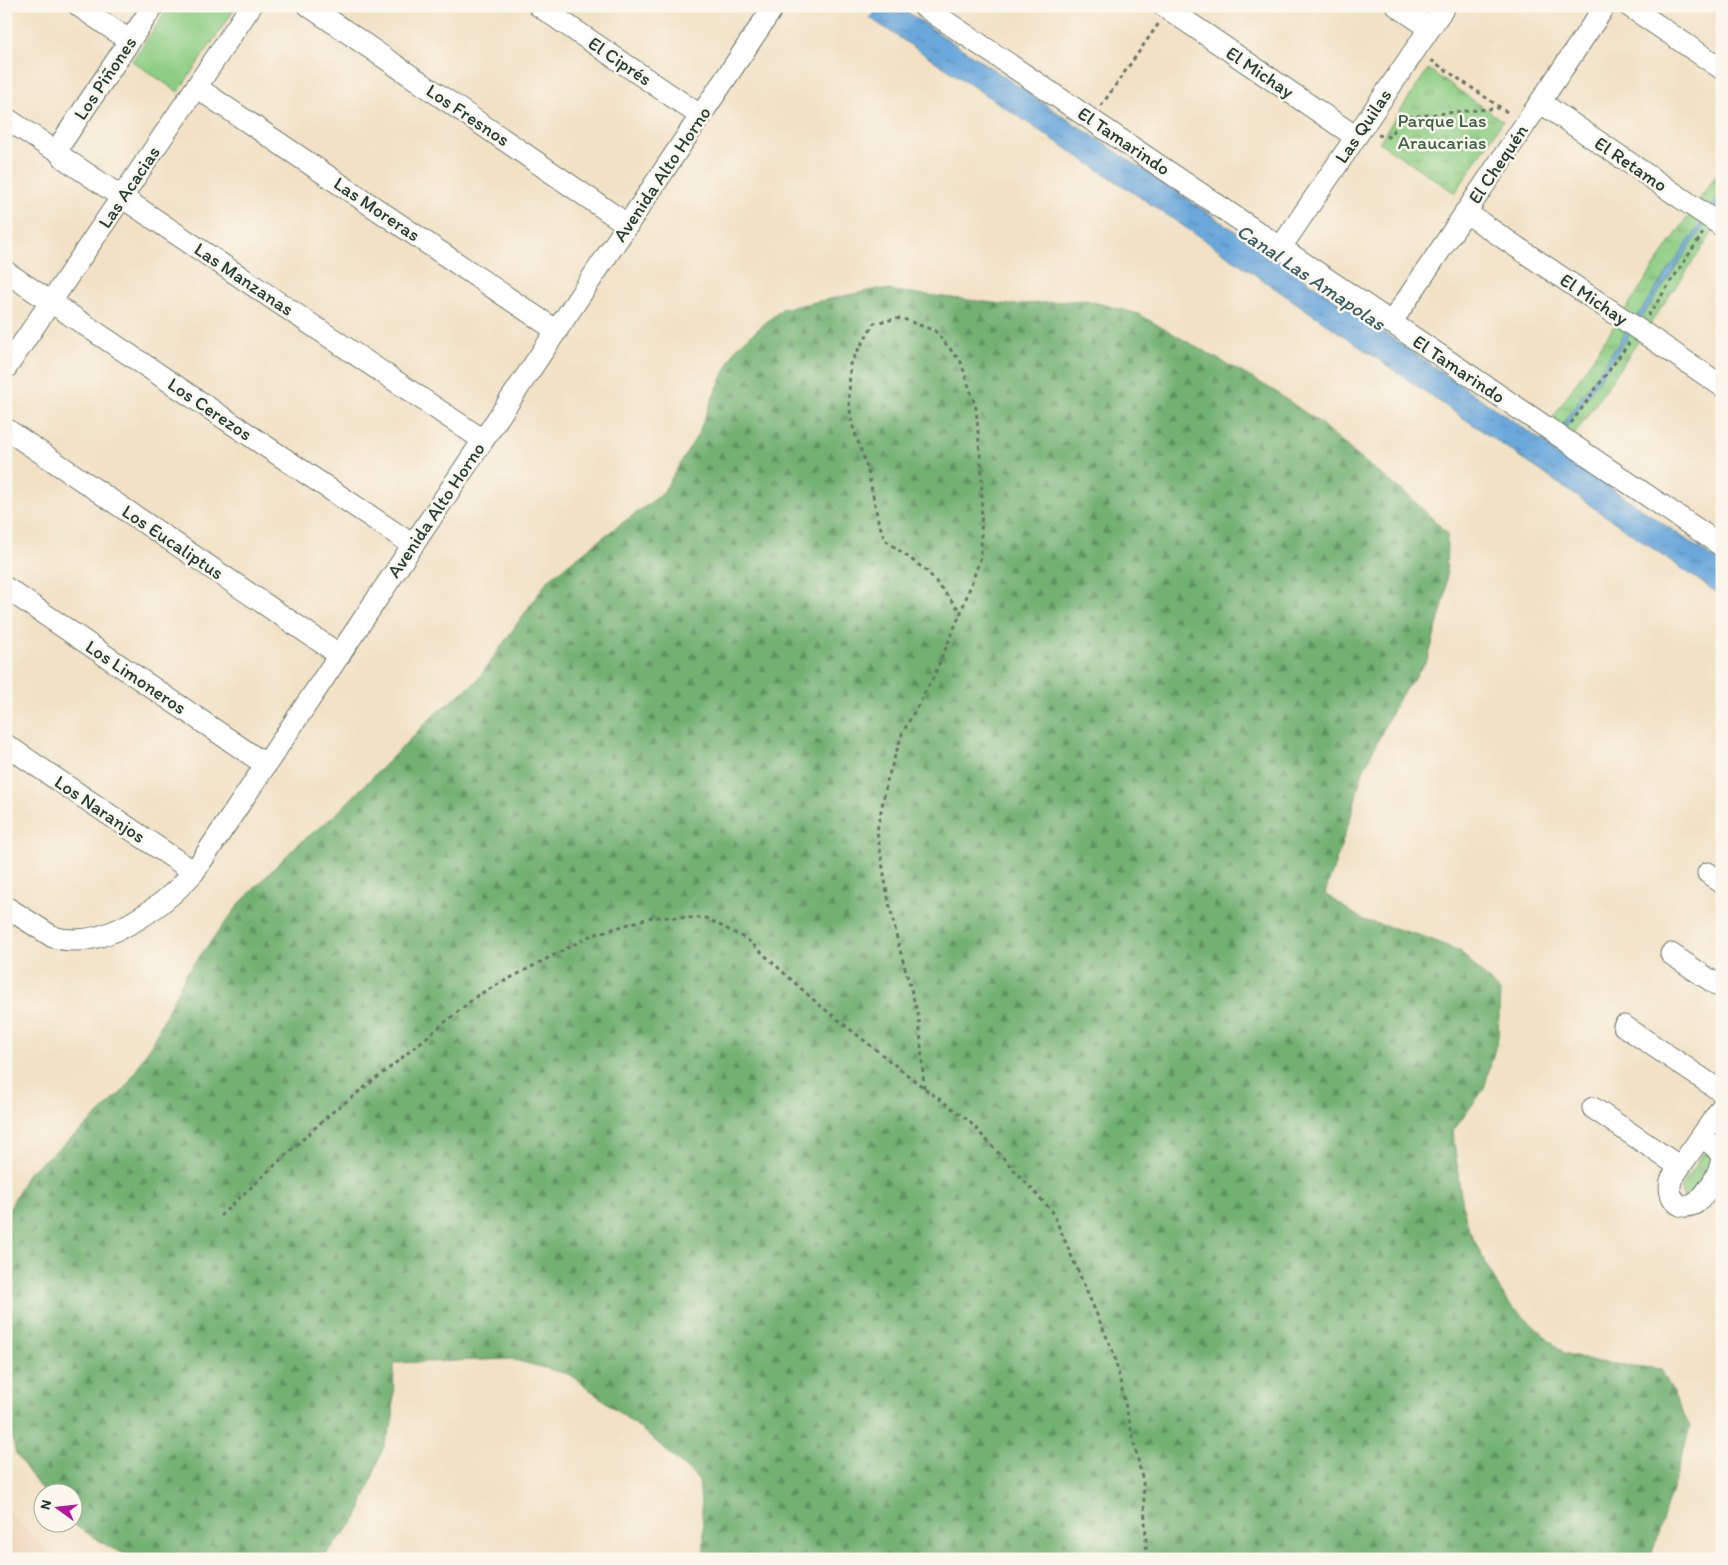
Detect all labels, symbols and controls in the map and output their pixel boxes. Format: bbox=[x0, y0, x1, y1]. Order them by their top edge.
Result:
street label: El Ciprés bbox=[584, 31, 656, 91]
street label: Los Piñones bbox=[69, 32, 141, 124]
street label: El Michay bbox=[1222, 41, 1298, 103]
street label: Los Fresnos bbox=[422, 79, 514, 151]
street label: Las Quilas bbox=[1330, 84, 1396, 168]
street label: Avenida Alto Horno bbox=[608, 102, 716, 246]
street label: El Tamarindo bbox=[1073, 102, 1175, 180]
park label: Parque Las Araucarias bbox=[1397, 109, 1487, 154]
street label: El Chequén bbox=[1463, 120, 1533, 208]
street label: El Retamo bbox=[1590, 131, 1672, 197]
street label: Las Acacias bbox=[93, 141, 165, 233]
street label: Las Moreras bbox=[329, 172, 425, 246]
water label: Canal Las Amapolas bbox=[1232, 219, 1391, 336]
street label: Las Manzanas bbox=[190, 237, 298, 321]
street label: El Michay bbox=[1556, 268, 1632, 330]
street label: El Tamarindo bbox=[1408, 330, 1510, 408]
street label: Los Cerezos bbox=[164, 372, 256, 446]
street label: Avenida Alto Horno bbox=[382, 438, 490, 582]
street label: Los Eucaliptus bbox=[118, 500, 228, 584]
street label: Los Limoneros bbox=[81, 635, 191, 719]
street label: Los Naranjos bbox=[50, 770, 150, 848]
north arrow bbox=[32, 1482, 82, 1532]
text: N bbox=[36, 1498, 55, 1512]

